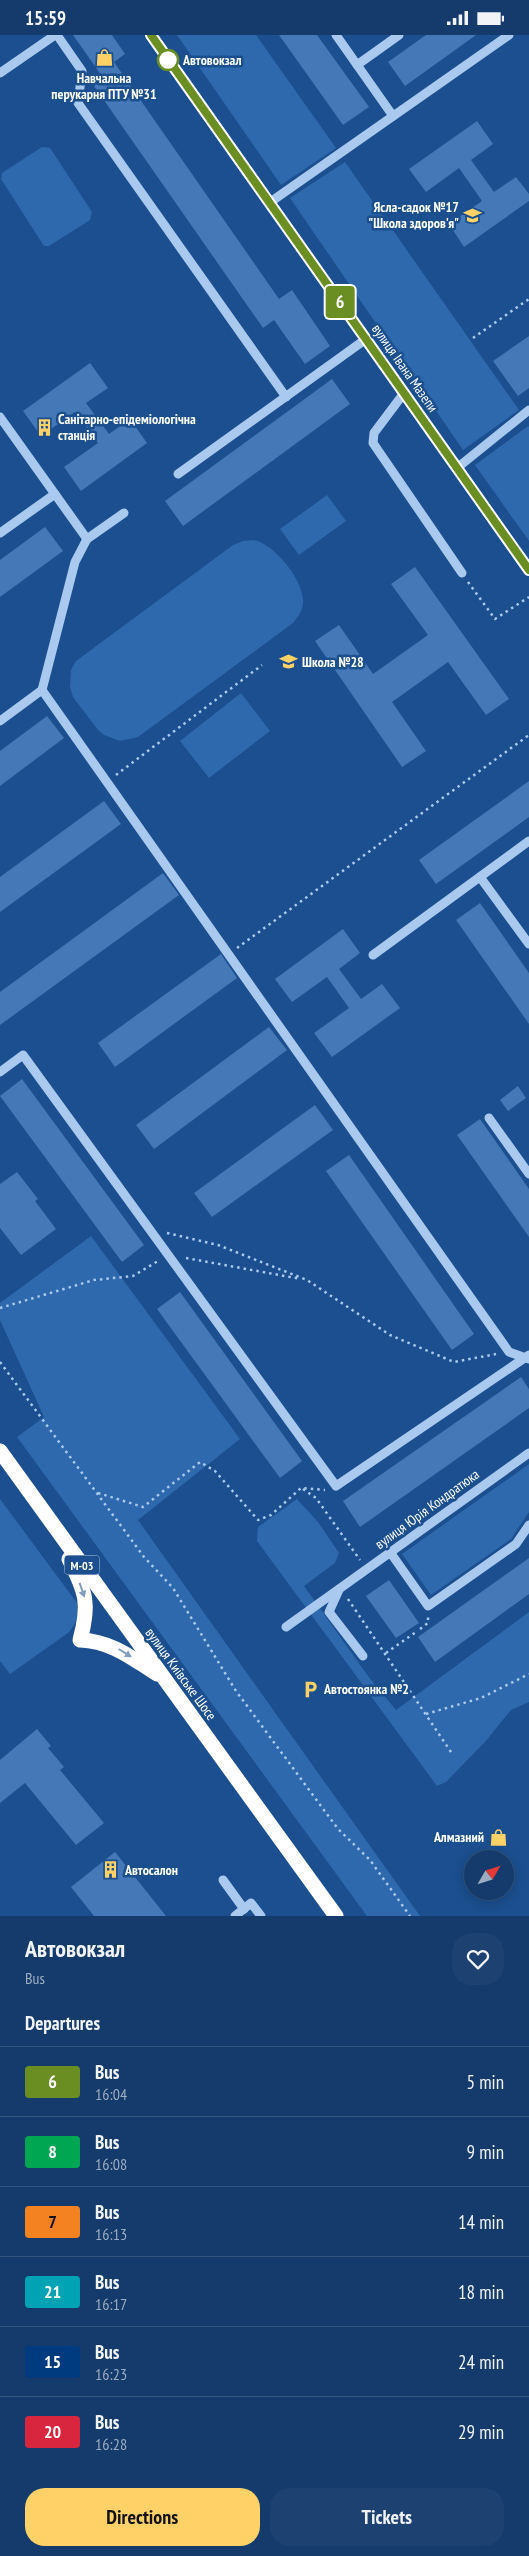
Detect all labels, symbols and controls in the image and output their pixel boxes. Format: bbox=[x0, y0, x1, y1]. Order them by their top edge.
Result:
text: 15:59 bbox=[25, 6, 66, 30]
shop icon: Навчальна перукарня ПТУ №31 bbox=[94, 48, 114, 68]
marker: Автовокзал bbox=[157, 49, 179, 71]
place label: Автовокзал bbox=[182, 51, 241, 69]
place label: Навчальна перукарня ПТУ №31 bbox=[51, 69, 157, 103]
place label: Ясла-садок №17 "Школа здоров'я" bbox=[368, 198, 459, 232]
school or university icon: Ясла-садок №17 "Школа здоров'я" bbox=[463, 205, 483, 225]
line badge: 6 bbox=[324, 286, 356, 318]
text: 6 bbox=[336, 290, 344, 313]
street label: вулиця Івана Мазепи bbox=[368, 320, 442, 416]
place label: Санітарно-епідеміологічна станція bbox=[58, 410, 196, 444]
building icon: Санітарно-епідеміологічна станція bbox=[34, 417, 54, 437]
school or university icon: Школа №28 bbox=[278, 652, 298, 672]
place label: Школа №28 bbox=[302, 653, 364, 671]
street label: вулиця Юрія Кондратюка bbox=[371, 1465, 483, 1553]
road number: М-03 bbox=[64, 1555, 100, 1575]
one-way arrow bbox=[79, 1583, 87, 1598]
street label: вулиця Київське Шосе bbox=[141, 1624, 221, 1724]
one-way arrow bbox=[118, 1649, 131, 1658]
parking icon: Автостоянка №2 bbox=[300, 1679, 320, 1699]
place label: Автостоянка №2 bbox=[323, 1680, 409, 1698]
shop icon: Алмазний bbox=[488, 1827, 508, 1847]
place label: Алмазний bbox=[433, 1828, 484, 1846]
north arrow bbox=[464, 1850, 514, 1900]
map controls bbox=[464, 1850, 514, 1900]
building icon: Автосалон bbox=[101, 1860, 121, 1880]
place label: Автосалон bbox=[124, 1861, 178, 1879]
text: Автовокзал bbox=[25, 1933, 125, 1964]
button: heart bbox=[452, 1933, 504, 1985]
text: Bus bbox=[25, 1968, 45, 1988]
text: Departures bbox=[25, 2011, 100, 2035]
text: Bus bbox=[95, 2060, 119, 2084]
text: 6 bbox=[48, 2070, 57, 2093]
text: 5 min bbox=[467, 2070, 504, 2094]
text: 16:04 bbox=[95, 2084, 127, 2104]
text: Bus bbox=[95, 2130, 119, 2154]
text: 8 bbox=[48, 2140, 57, 2163]
text: 9 min bbox=[467, 2140, 504, 2164]
text: 16:08 bbox=[95, 2154, 127, 2174]
text: Bus bbox=[95, 2200, 119, 2224]
text: 7 bbox=[48, 2210, 57, 2233]
text: 14 min bbox=[458, 2210, 504, 2234]
text: 16:13 bbox=[95, 2224, 127, 2244]
text: Bus bbox=[95, 2270, 119, 2294]
text: 21 bbox=[44, 2280, 61, 2303]
text: 18 min bbox=[458, 2280, 504, 2304]
text: 16:17 bbox=[95, 2294, 127, 2314]
text: Bus bbox=[95, 2340, 119, 2364]
text: 15 bbox=[44, 2350, 61, 2373]
text: 24 min bbox=[458, 2350, 504, 2374]
text: 16:23 bbox=[95, 2364, 127, 2384]
text: Bus bbox=[95, 2410, 119, 2434]
text: 20 bbox=[44, 2420, 61, 2443]
text: 29 min bbox=[458, 2420, 504, 2444]
text: 16:28 bbox=[95, 2434, 127, 2454]
button: Directions bbox=[25, 2488, 260, 2546]
button: Tickets bbox=[270, 2488, 504, 2546]

